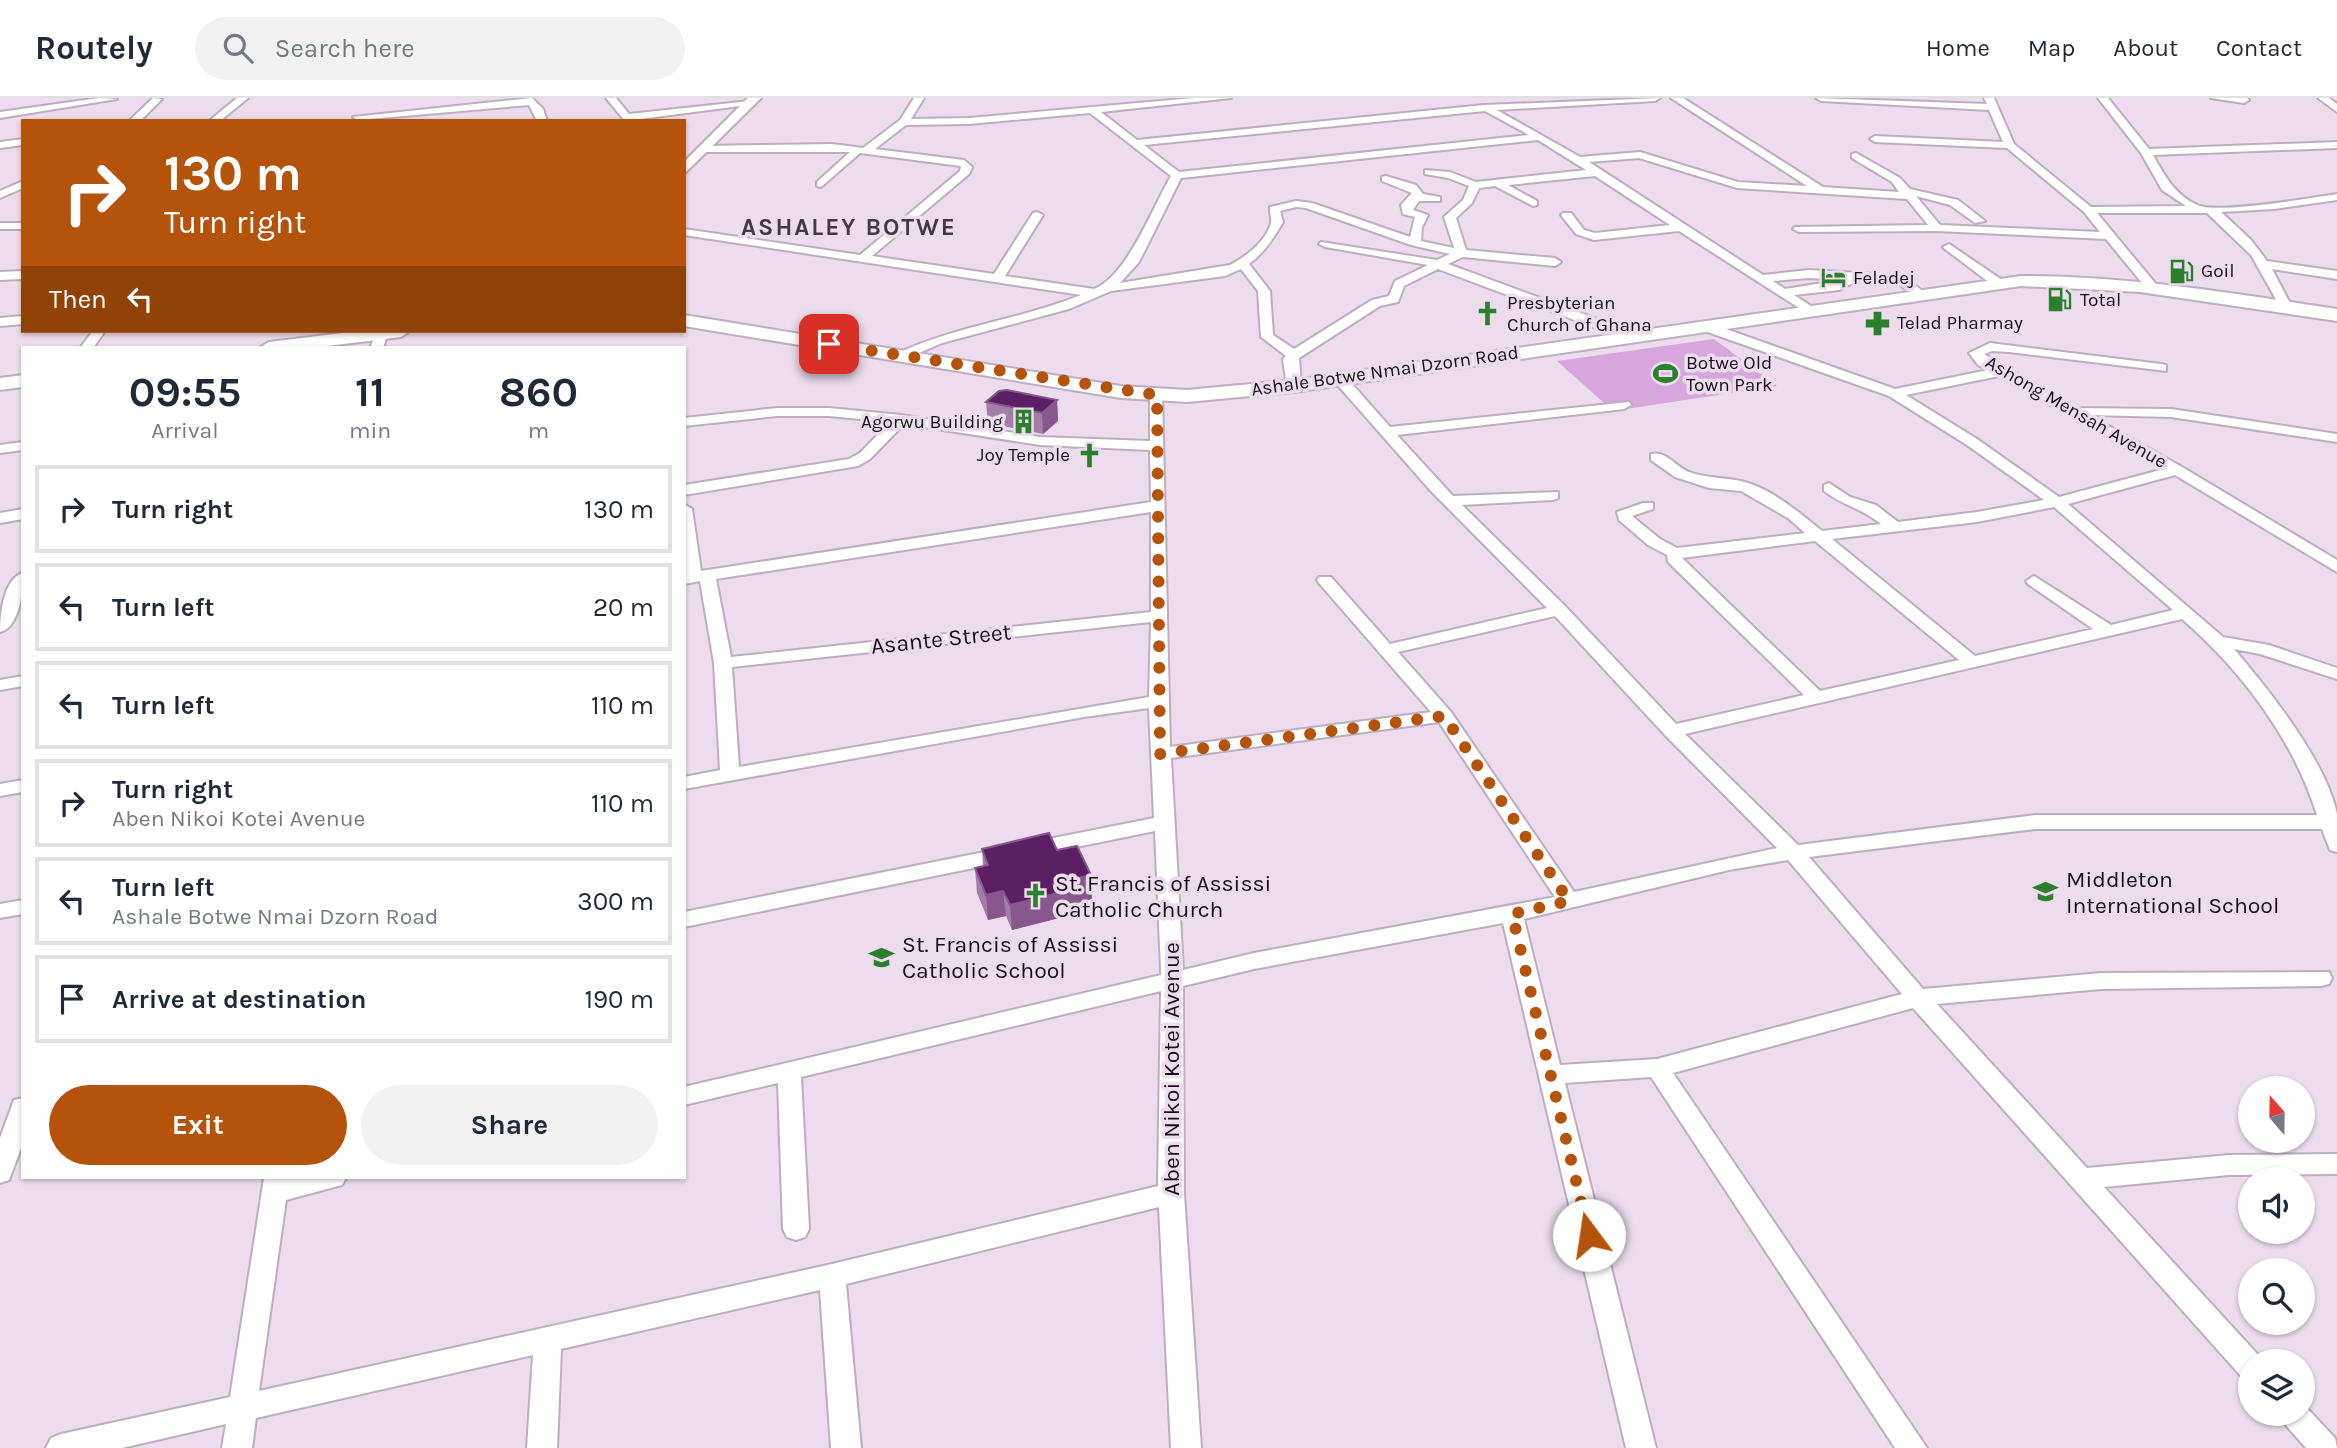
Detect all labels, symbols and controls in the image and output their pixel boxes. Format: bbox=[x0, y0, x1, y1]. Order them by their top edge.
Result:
search box bbox=[195, 17, 685, 80]
text: Routely bbox=[35, 29, 153, 67]
icon: search bbox=[219, 29, 257, 67]
text: Search here bbox=[275, 33, 415, 64]
text: Home bbox=[1926, 34, 1990, 62]
text: Map bbox=[2028, 34, 2075, 62]
text: About bbox=[2113, 34, 2178, 62]
text: Contact bbox=[2216, 34, 2302, 62]
text: 130 m bbox=[164, 145, 302, 202]
icon: right bbox=[49, 147, 140, 238]
text: Turn right bbox=[164, 204, 306, 241]
district label: ASHALEY BOTWE bbox=[741, 213, 957, 241]
fuel station icon: Goil bbox=[2167, 257, 2195, 285]
place label: Goil bbox=[2201, 260, 2235, 282]
hotel icon: Feladej bbox=[1819, 264, 1847, 292]
place label: Feladej bbox=[1853, 267, 1915, 289]
icon: left bbox=[121, 280, 159, 318]
text: Then bbox=[49, 284, 107, 315]
fuel station icon: Total bbox=[2046, 286, 2074, 314]
place label: Total bbox=[2080, 289, 2121, 311]
place label: Presbyterian Church of Ghana bbox=[1507, 292, 1652, 336]
church icon: Presbyterian Church of Ghana bbox=[1473, 300, 1501, 328]
pharmacy icon: Telad Pharmay bbox=[1863, 309, 1891, 337]
place label: Telad Pharmay bbox=[1897, 312, 2023, 334]
pin bbox=[799, 314, 859, 374]
icon: arrive bbox=[810, 325, 848, 363]
street label: Ashale Botwe Nmai Dzorn Road bbox=[1250, 341, 1520, 401]
street label: Ashong Mensah Avenue bbox=[1981, 351, 2171, 473]
place label: Botwe Old Town Park bbox=[1686, 352, 1773, 396]
sports icon: Botwe Old Town Park bbox=[1652, 360, 1680, 388]
text: 09:55 bbox=[129, 367, 241, 417]
text: 11 bbox=[355, 367, 385, 417]
text: 860 bbox=[499, 367, 578, 417]
building icon: Agorwu Building bbox=[1009, 408, 1037, 436]
place label: Agorwu Building bbox=[861, 411, 1003, 433]
text: Arrival bbox=[151, 417, 219, 444]
text: min bbox=[349, 417, 391, 444]
text: m bbox=[528, 417, 549, 444]
church icon: Joy Temple bbox=[1076, 441, 1104, 469]
place label: Joy Temple bbox=[977, 444, 1070, 466]
icon: right bbox=[53, 490, 91, 528]
text: Turn right bbox=[112, 494, 233, 525]
text: 130 m bbox=[584, 494, 654, 525]
icon: left bbox=[53, 588, 91, 626]
text: Turn left bbox=[112, 592, 214, 623]
text: 20 m bbox=[593, 592, 654, 623]
street label: Asante Street bbox=[870, 618, 1013, 660]
icon: left bbox=[53, 686, 91, 724]
text: Turn left bbox=[112, 690, 214, 721]
text: 110 m bbox=[591, 690, 654, 721]
text: Turn right bbox=[112, 774, 233, 805]
icon: right bbox=[53, 784, 91, 822]
text: 110 m bbox=[591, 788, 654, 819]
text: Aben Nikoi Kotei Avenue bbox=[112, 805, 365, 832]
place label: Middleton International School bbox=[2066, 866, 2279, 919]
place label: St. Francis of Assissi Catholic Church bbox=[1055, 870, 1271, 923]
text: Turn left bbox=[112, 872, 214, 903]
school or university icon: Middleton International School bbox=[2032, 878, 2060, 906]
icon: left bbox=[53, 882, 91, 920]
church icon: St. Francis of Assissi Catholic Church bbox=[1021, 882, 1049, 910]
text: 300 m bbox=[577, 886, 654, 917]
text: Ashale Botwe Nmai Dzorn Road bbox=[112, 903, 439, 930]
place label: St. Francis of Assissi Catholic School bbox=[902, 931, 1118, 984]
street label: Aben Nikoi Kotei Avenue bbox=[1158, 942, 1185, 1196]
school or university icon: St. Francis of Assissi Catholic School bbox=[868, 943, 896, 971]
icon: arrive bbox=[53, 980, 91, 1018]
text: Arrive at destination bbox=[112, 984, 366, 1015]
text: 190 m bbox=[584, 984, 654, 1015]
north arrow bbox=[2238, 1076, 2315, 1153]
map controls bbox=[2238, 1076, 2315, 1426]
button: Exit bbox=[49, 1085, 347, 1165]
button: Share bbox=[361, 1085, 658, 1165]
button: sound bbox=[2238, 1167, 2315, 1244]
position arrow bbox=[1552, 1198, 1626, 1272]
button: search bbox=[2238, 1258, 2315, 1335]
button: layers bbox=[2238, 1349, 2315, 1426]

